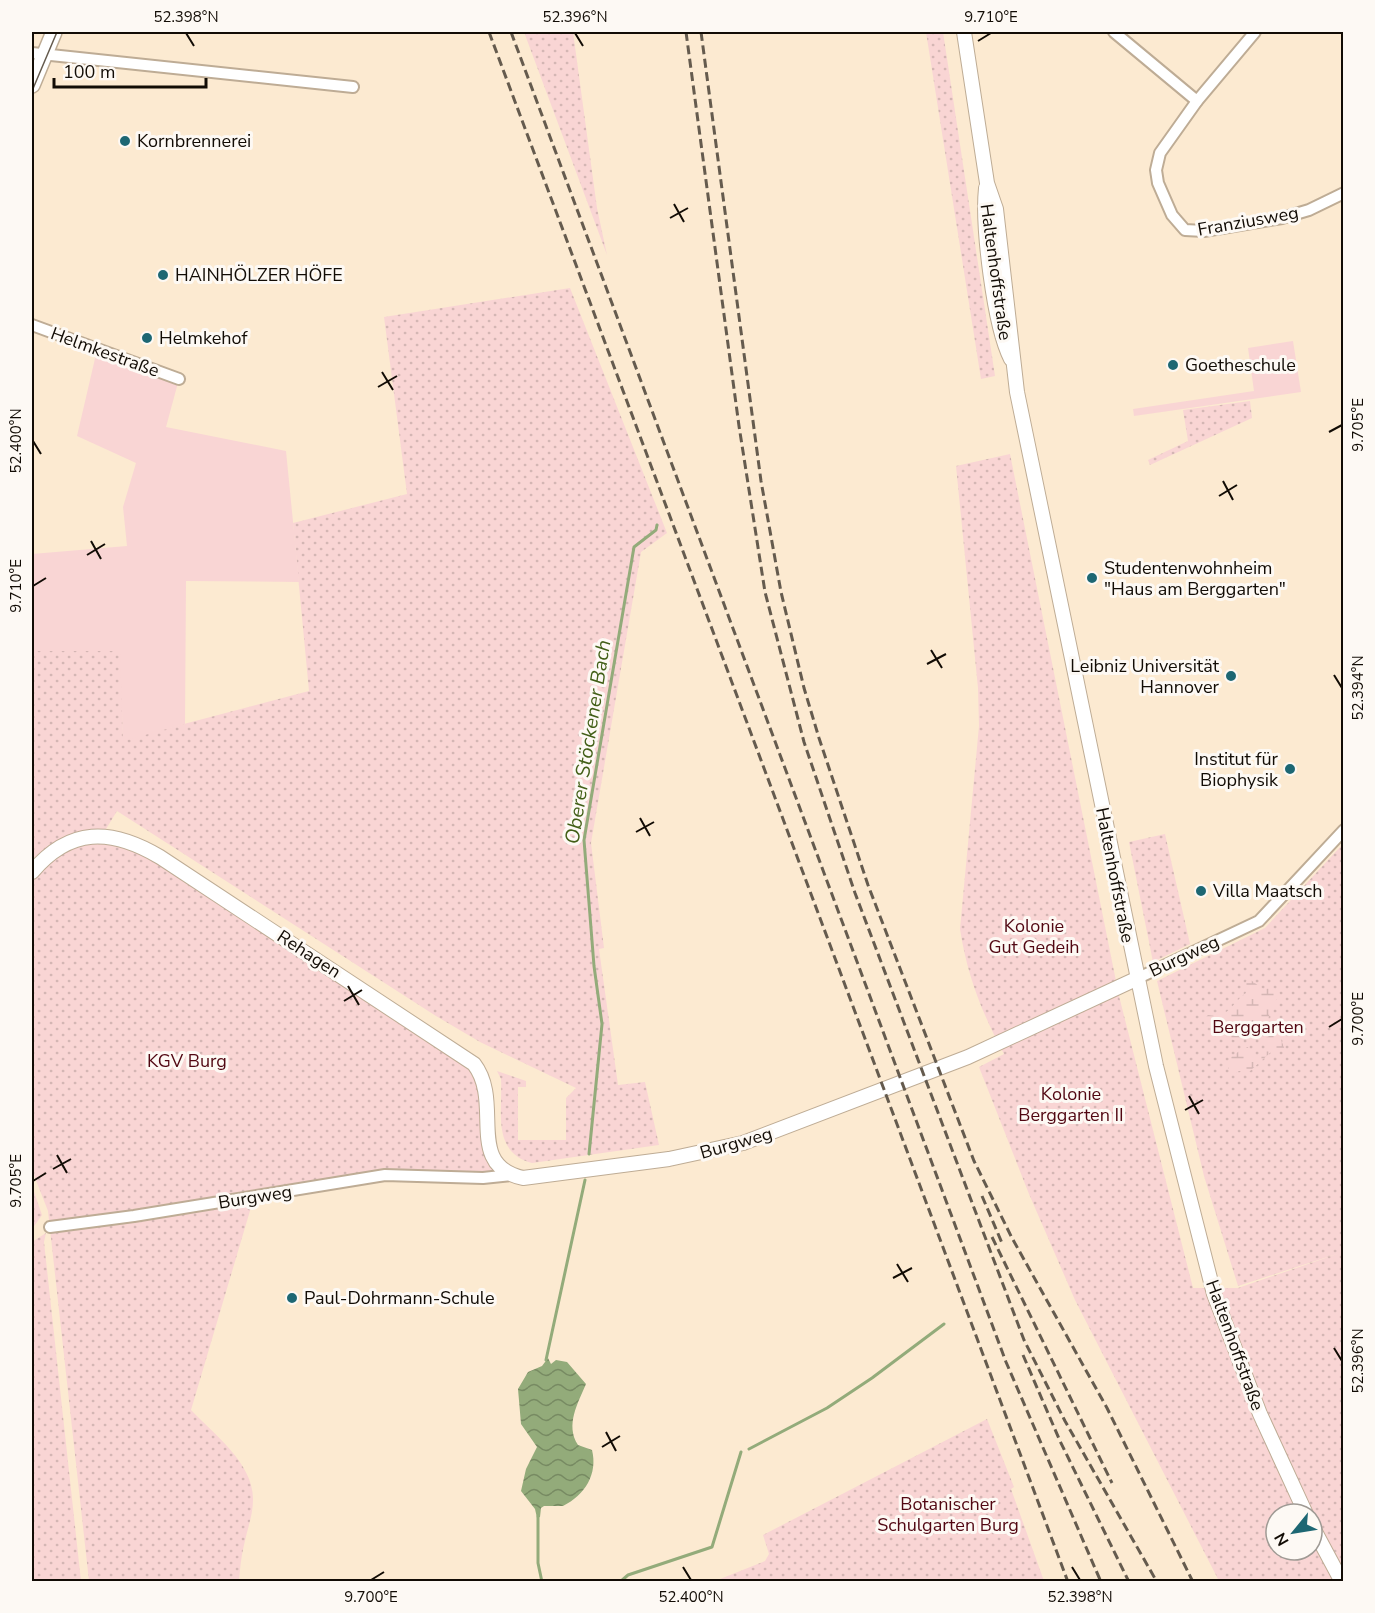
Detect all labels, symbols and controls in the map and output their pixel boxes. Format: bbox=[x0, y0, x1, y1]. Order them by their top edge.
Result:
text: 52.398°N bbox=[153, 7, 219, 27]
text: 52.396°N bbox=[542, 7, 608, 27]
text: 9.710°E bbox=[964, 7, 1018, 27]
scale bar bbox=[54, 51, 206, 89]
text: 100 m bbox=[63, 60, 115, 84]
place label: Kornbrennerei bbox=[137, 129, 251, 153]
marker: Kornbrennerei bbox=[118, 134, 132, 148]
street label: Franziusweg bbox=[1196, 200, 1300, 242]
street label: Haltenhoffstraße bbox=[975, 202, 1017, 342]
place label: HAINHÖLZER HÖFE bbox=[175, 263, 343, 287]
marker: HAINHÖLZER HÖFE bbox=[156, 268, 170, 282]
street label: Helmkestraße bbox=[47, 321, 163, 383]
place label: Helmkehof bbox=[159, 326, 248, 350]
marker: Helmkehof bbox=[140, 331, 154, 345]
place label: Goetheschule bbox=[1185, 353, 1296, 377]
marker: Goetheschule bbox=[1166, 358, 1180, 372]
text: 9.705°E bbox=[1348, 398, 1368, 452]
text: 52.400°N bbox=[6, 408, 26, 474]
place label: Studentenwohnheim "Haus am Berggarten" bbox=[1104, 556, 1286, 601]
text: 9.710°E bbox=[6, 559, 26, 613]
marker: Studentenwohnheim "Haus am Berggarten" bbox=[1085, 571, 1099, 585]
water label: Oberer Stöckener Bach bbox=[559, 638, 617, 846]
place label: Leibniz Universität Hannover bbox=[1070, 654, 1220, 699]
text: 52.394°N bbox=[1348, 655, 1368, 721]
marker: Leibniz Universität Hannover bbox=[1224, 669, 1238, 683]
place label: Institut für Biophysik bbox=[1194, 747, 1279, 792]
marker: Institut für Biophysik bbox=[1283, 762, 1297, 776]
street label: Haltenhoffstraße bbox=[1090, 805, 1140, 945]
place label: Villa Maatsch bbox=[1212, 879, 1322, 903]
marker: Villa Maatsch bbox=[1194, 884, 1208, 898]
park label: Kolonie Gut Gedeih bbox=[988, 914, 1080, 959]
street label: Rehagen bbox=[272, 924, 346, 984]
street label: Burgweg bbox=[1145, 929, 1223, 983]
text: 9.700°E bbox=[1348, 992, 1368, 1046]
park label: Berggarten bbox=[1212, 1015, 1304, 1039]
park label: KGV Burg bbox=[147, 1049, 227, 1073]
park label: Kolonie Berggarten II bbox=[1018, 1082, 1124, 1127]
street label: Burgweg bbox=[697, 1121, 775, 1165]
text: 9.705°E bbox=[6, 1154, 26, 1208]
street label: Burgweg bbox=[216, 1179, 294, 1215]
street label: Haltenhoffstraße bbox=[1200, 1276, 1270, 1414]
place label: Paul-Dohrmann-Schule bbox=[304, 1286, 495, 1310]
marker: Paul-Dohrmann-Schule bbox=[285, 1291, 299, 1305]
text: 52.396°N bbox=[1348, 1328, 1368, 1394]
park label: Botanischer Schulgarten Burg bbox=[877, 1492, 1019, 1537]
north arrow bbox=[1264, 1502, 1324, 1562]
text: N bbox=[1269, 1528, 1294, 1550]
text: 9.700°E bbox=[344, 1587, 398, 1607]
text: 52.400°N bbox=[658, 1587, 724, 1607]
text: 52.398°N bbox=[1047, 1587, 1113, 1607]

